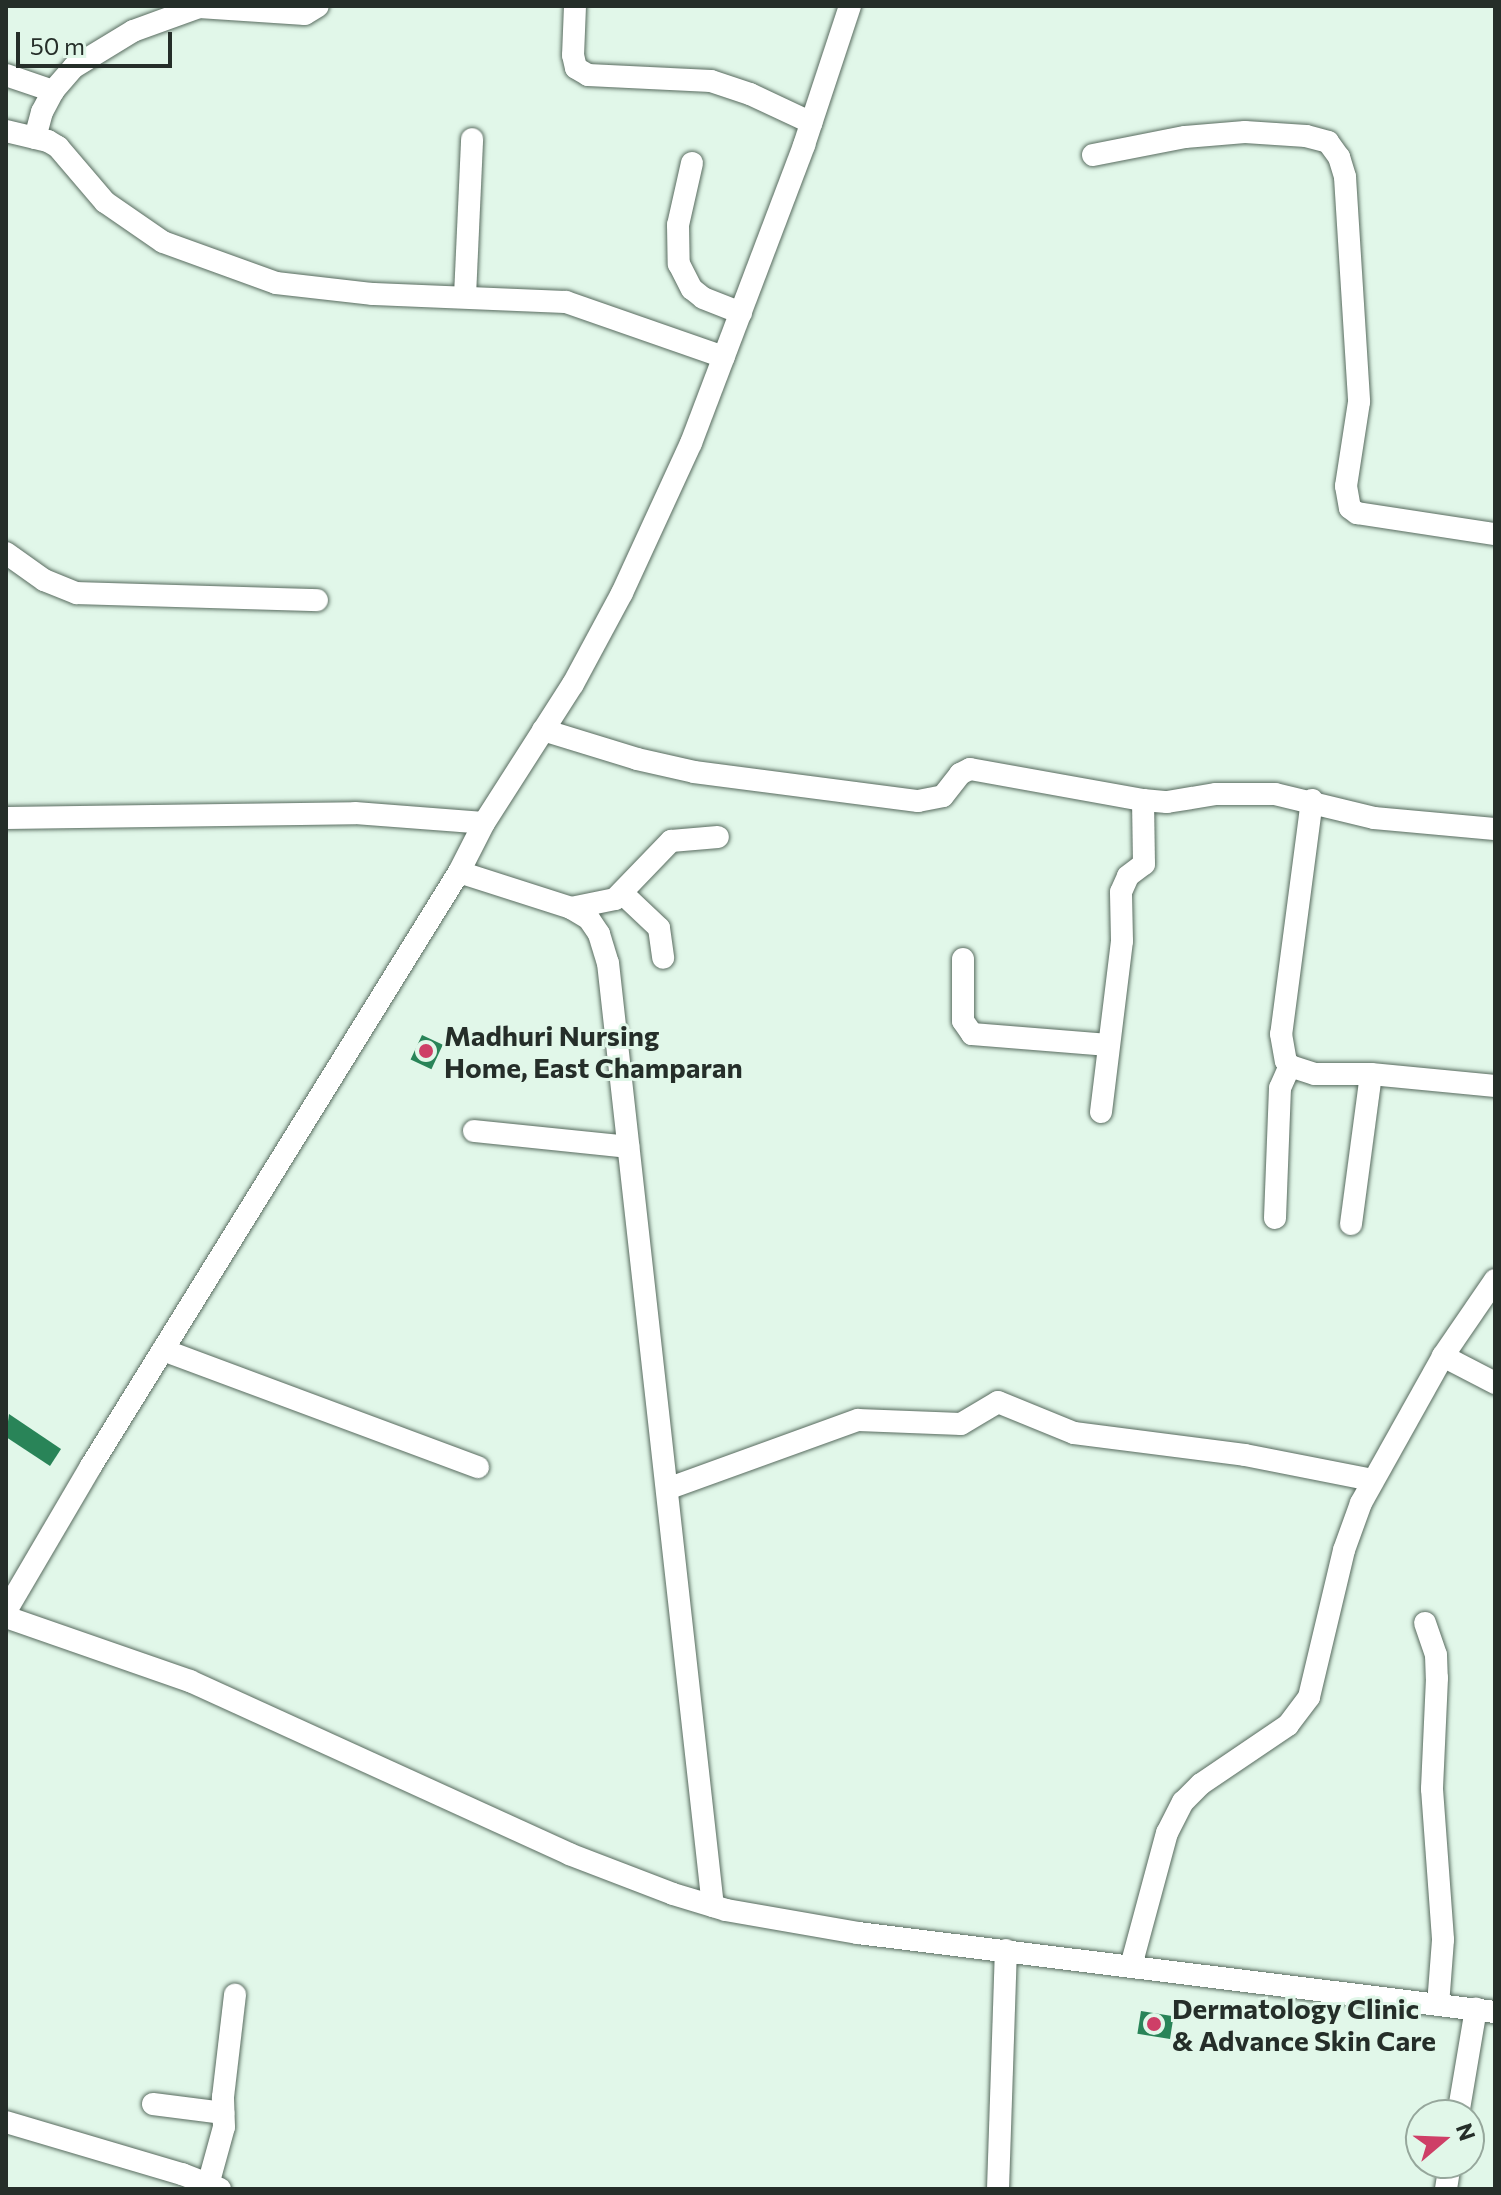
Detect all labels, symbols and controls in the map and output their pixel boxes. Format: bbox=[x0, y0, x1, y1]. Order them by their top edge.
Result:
scale bar bbox=[20, 16, 176, 66]
text: 50 m bbox=[30, 31, 85, 60]
place label: Madhuri Nursing Home, East Champaran bbox=[444, 1018, 743, 1084]
marker: Madhuri Nursing Home, East Champaran bbox=[415, 1040, 437, 1062]
place label: Dermatology Clinic & Advance Skin Care bbox=[1172, 1991, 1436, 2057]
marker: Dermatology Clinic & Advance Skin Care bbox=[1143, 2013, 1165, 2035]
north arrow bbox=[1405, 2099, 1485, 2179]
text: N bbox=[1451, 2119, 1482, 2144]

